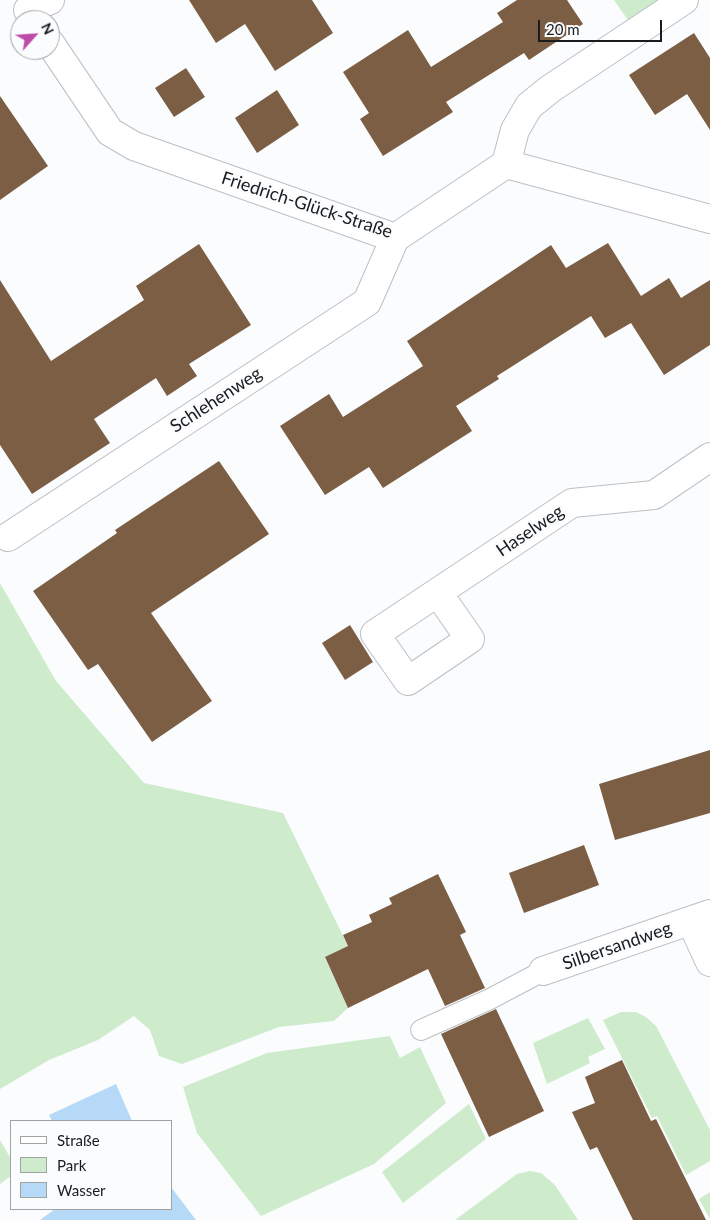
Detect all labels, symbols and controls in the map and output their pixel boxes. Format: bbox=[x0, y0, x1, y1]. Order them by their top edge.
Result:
north arrow bbox=[10, 10, 60, 60]
scale bar bbox=[540, 10, 664, 42]
text: N bbox=[38, 20, 58, 37]
text: 20 m bbox=[546, 20, 580, 38]
street label: Friedrich-Glück-Straße bbox=[219, 167, 395, 243]
street label: Schlehenweg bbox=[166, 362, 266, 438]
street label: Haselweg bbox=[492, 501, 568, 561]
street label: Silbersandweg bbox=[560, 917, 674, 975]
legend bbox=[10, 1120, 172, 1210]
text: Straße bbox=[57, 1131, 100, 1149]
text: Park bbox=[57, 1156, 86, 1174]
text: Wasser bbox=[57, 1181, 106, 1199]

